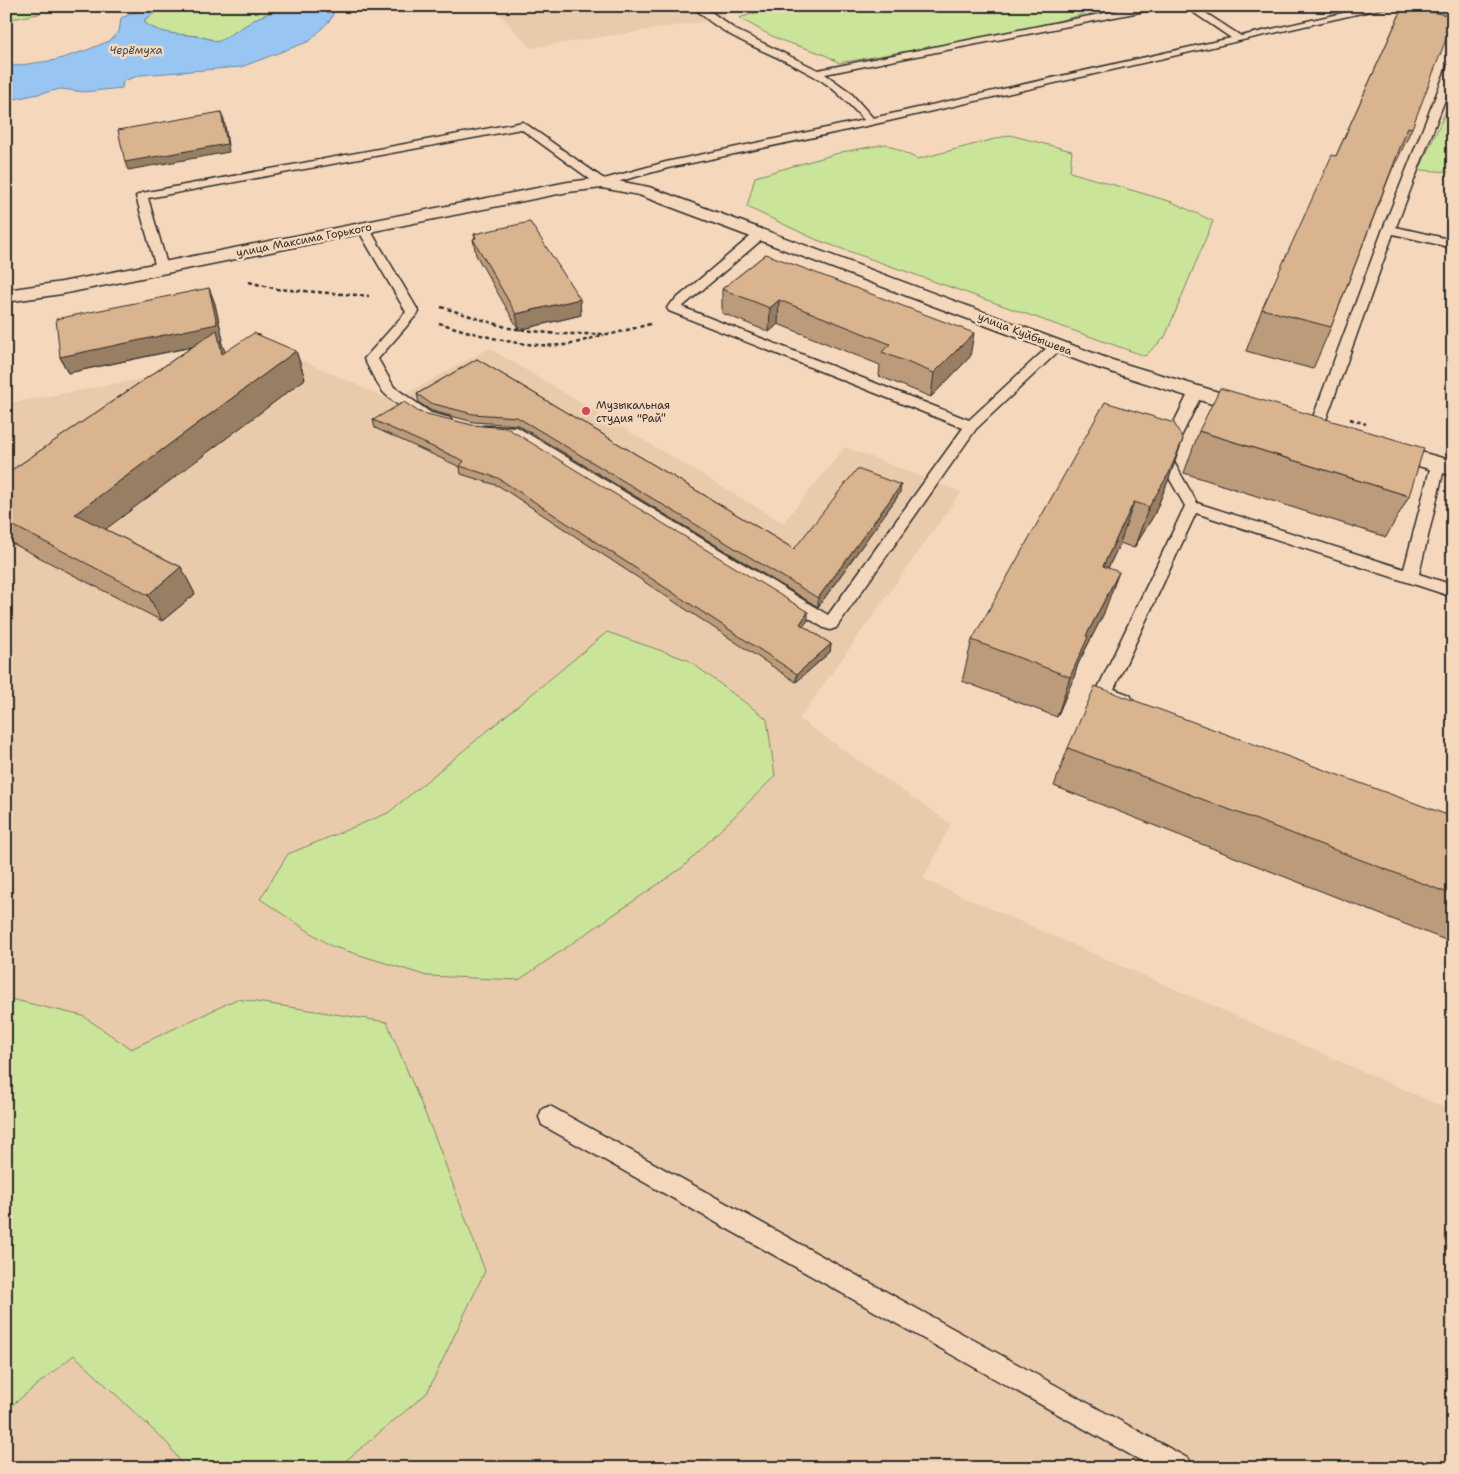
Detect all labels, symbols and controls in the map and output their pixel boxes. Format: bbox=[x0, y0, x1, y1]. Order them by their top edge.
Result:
water label: Черёмуха bbox=[110, 43, 163, 58]
street label: улица Максима Горького bbox=[235, 219, 373, 261]
street label: улица Куйбышева bbox=[976, 309, 1075, 359]
place label: Музыкальная студия "Рай" bbox=[596, 398, 670, 426]
marker: Музыкальная студия "Рай" bbox=[580, 405, 592, 417]

